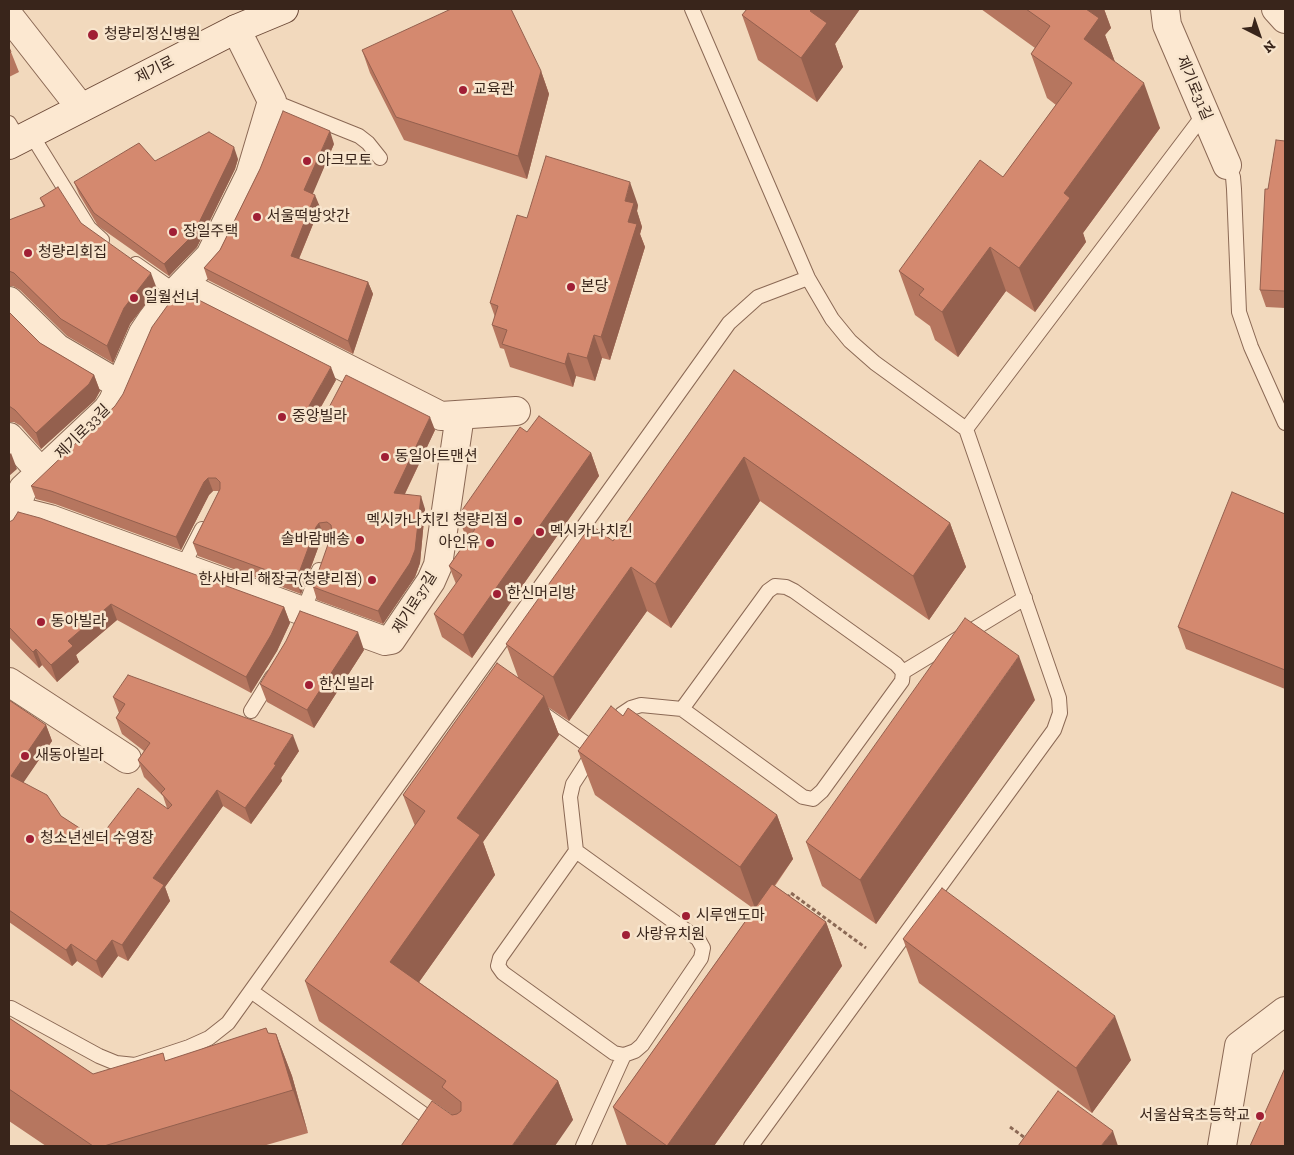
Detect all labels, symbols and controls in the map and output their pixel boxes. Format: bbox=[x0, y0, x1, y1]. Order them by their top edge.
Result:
north arrow bbox=[1234, 10, 1284, 60]
place label: 청량리정신병원 bbox=[104, 26, 201, 44]
marker: 청량리정신병원 bbox=[86, 28, 100, 42]
text: N bbox=[1260, 37, 1279, 57]
street label: 제기로 bbox=[132, 53, 178, 87]
street label: 제기로31길 bbox=[1172, 53, 1216, 123]
place label: 교육관 bbox=[473, 81, 514, 99]
marker: 교육관 bbox=[457, 84, 469, 96]
place label: 아크모토 bbox=[317, 152, 372, 170]
marker: 아크모토 bbox=[301, 155, 313, 167]
place label: 서울떡방앗간 bbox=[267, 208, 350, 226]
marker: 서울떡방앗간 bbox=[251, 211, 263, 223]
place label: 장일주택 bbox=[183, 223, 238, 241]
marker: 장일주택 bbox=[167, 226, 179, 238]
place label: 청량리회집 bbox=[38, 244, 107, 262]
marker: 청량리회집 bbox=[22, 247, 34, 259]
place label: 본당 bbox=[581, 278, 609, 296]
marker: 본당 bbox=[565, 281, 577, 293]
place label: 일월선녀 bbox=[144, 289, 199, 307]
marker: 일월선녀 bbox=[128, 292, 140, 304]
street label: 제기로33길 bbox=[52, 401, 114, 463]
place label: 중앙빌라 bbox=[292, 408, 347, 426]
marker: 중앙빌라 bbox=[276, 411, 288, 423]
place label: 동일아트맨션 bbox=[395, 448, 478, 466]
marker: 동일아트맨션 bbox=[379, 451, 391, 463]
place label: 멕시카나치킨 청량리점 bbox=[367, 512, 508, 530]
marker: 멕시카나치킨 청량리점 bbox=[512, 515, 524, 527]
place label: 멕시카나치킨 bbox=[550, 523, 633, 541]
marker: 멕시카나치킨 bbox=[534, 526, 546, 538]
place label: 솔바람배송 bbox=[281, 531, 350, 549]
marker: 솔바람배송 bbox=[354, 534, 366, 546]
place label: 아인유 bbox=[439, 534, 480, 552]
marker: 아인유 bbox=[484, 537, 496, 549]
street label: 제기로37길 bbox=[389, 569, 441, 637]
place label: 한사바리 해장국(청량리점) bbox=[199, 571, 362, 589]
marker: 한사바리 해장국(청량리점) bbox=[366, 574, 378, 586]
place label: 한신머리방 bbox=[507, 585, 576, 603]
marker: 한신머리방 bbox=[491, 588, 503, 600]
place label: 동아빌라 bbox=[51, 613, 106, 631]
marker: 동아빌라 bbox=[35, 616, 47, 628]
place label: 한신빌라 bbox=[319, 676, 374, 694]
marker: 한신빌라 bbox=[303, 679, 315, 691]
place label: 새동아빌라 bbox=[35, 747, 104, 765]
marker: 새동아빌라 bbox=[19, 750, 31, 762]
place label: 청소년센터 수영장 bbox=[40, 830, 154, 848]
marker: 청소년센터 수영장 bbox=[24, 833, 36, 845]
place label: 시루앤도마 bbox=[696, 907, 765, 925]
marker: 시루앤도마 bbox=[680, 910, 692, 922]
place label: 사랑유치원 bbox=[636, 926, 705, 944]
marker: 사랑유치원 bbox=[620, 929, 632, 941]
place label: 서울삼육초등학교 bbox=[1140, 1107, 1250, 1125]
marker: 서울삼육초등학교 bbox=[1254, 1110, 1266, 1122]

